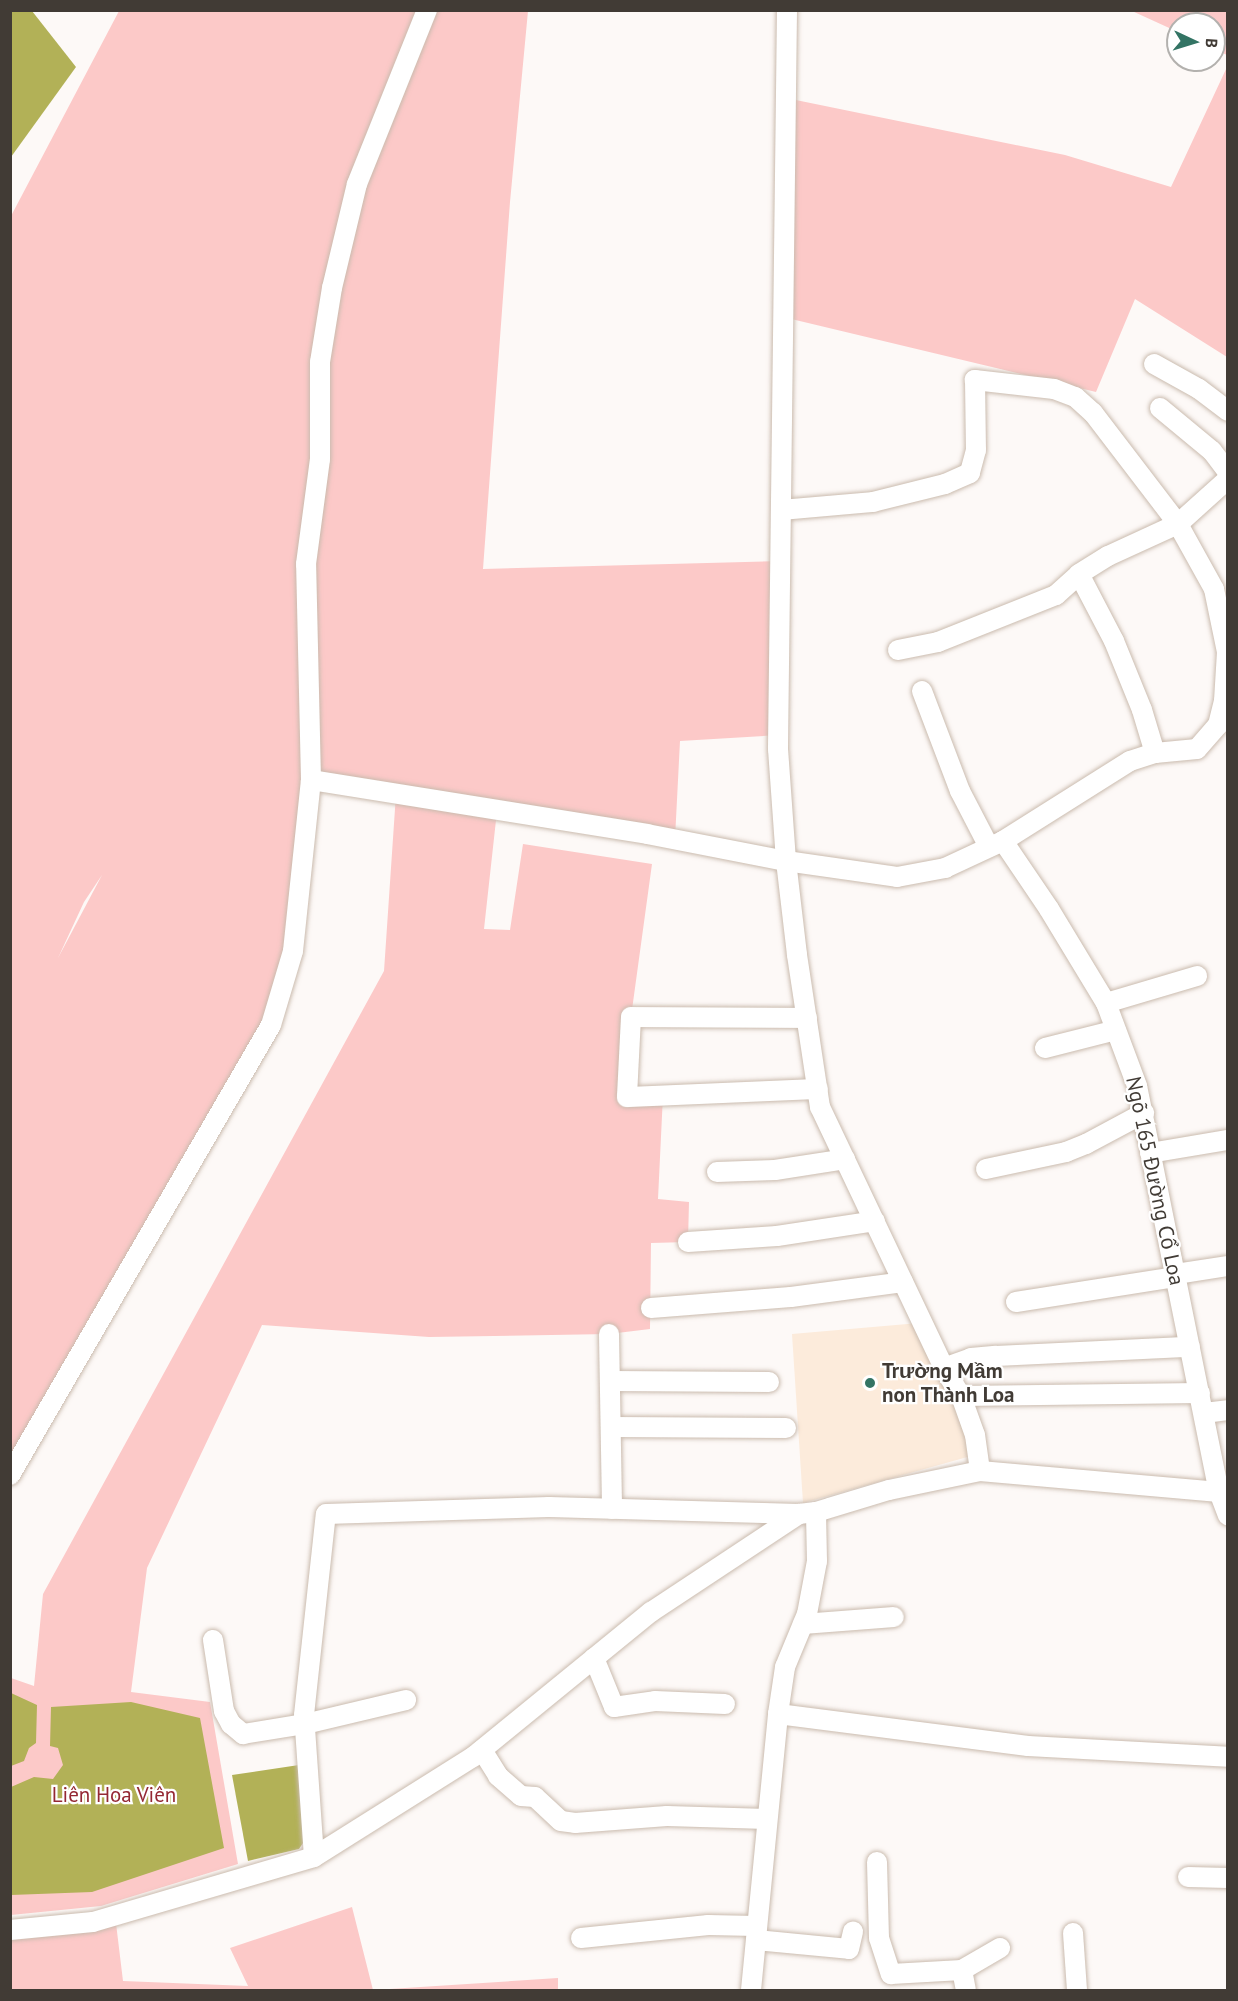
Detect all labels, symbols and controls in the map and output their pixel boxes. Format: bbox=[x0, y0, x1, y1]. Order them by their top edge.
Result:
north arrow bbox=[1166, 12, 1226, 72]
text: B bbox=[1202, 38, 1222, 49]
street label: Ngõ 165 Đường Cổ Loa bbox=[1121, 1074, 1189, 1288]
place label: Trường Mầm non Thành Loa bbox=[882, 1358, 1015, 1408]
marker: Trường Mầm non Thành Loa bbox=[863, 1376, 877, 1390]
park label: Liên Hoa Viên bbox=[51, 1782, 177, 1808]

